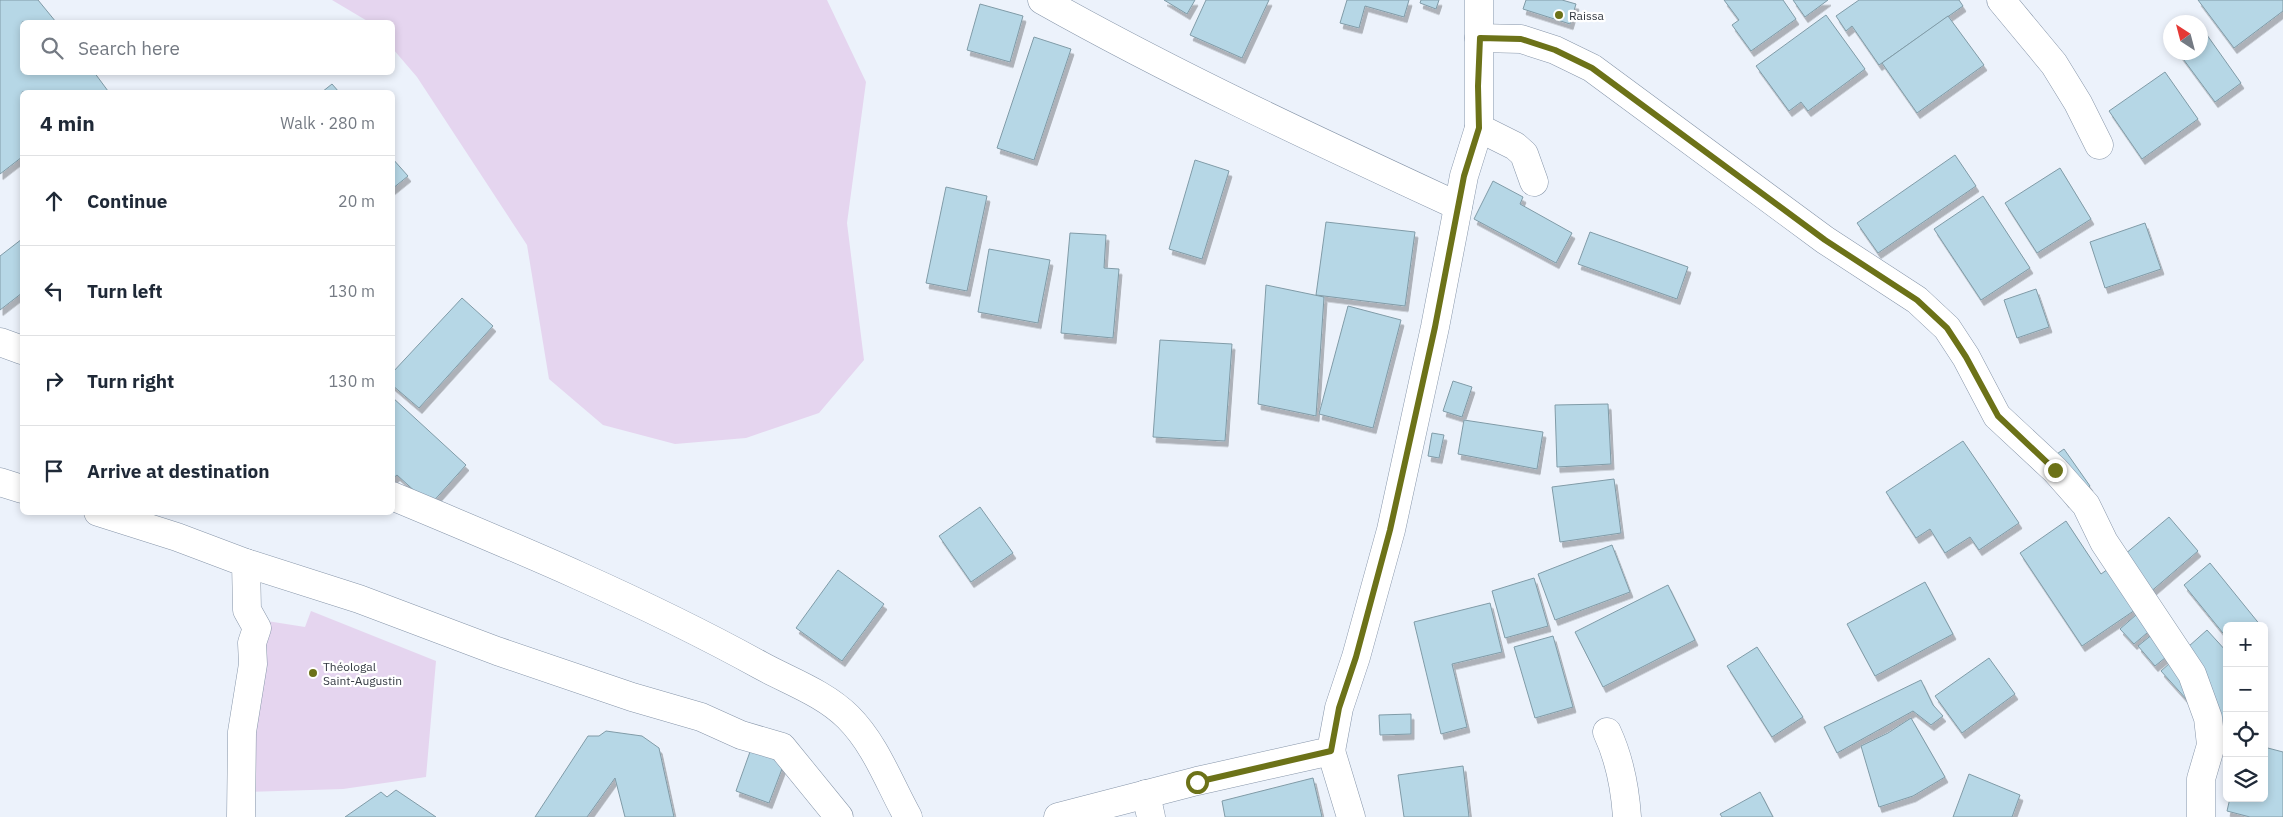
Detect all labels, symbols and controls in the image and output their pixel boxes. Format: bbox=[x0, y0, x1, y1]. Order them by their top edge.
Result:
place label: Raissa bbox=[1569, 8, 1605, 23]
marker: Raissa bbox=[1553, 9, 1565, 21]
north arrow bbox=[2163, 15, 2208, 60]
search box bbox=[20, 20, 395, 75]
icon: search bbox=[38, 34, 66, 62]
text: Search here bbox=[78, 36, 180, 60]
text: 4 min bbox=[40, 109, 95, 137]
text: Walk · 280 m bbox=[280, 113, 375, 133]
icon: ahead bbox=[40, 187, 68, 215]
text: Continue bbox=[87, 189, 167, 213]
text: 20 m bbox=[338, 191, 375, 211]
icon: left bbox=[40, 277, 68, 305]
text: Turn left bbox=[87, 279, 163, 303]
text: 130 m bbox=[328, 281, 375, 301]
icon: right bbox=[40, 367, 68, 395]
text: Turn right bbox=[87, 369, 174, 393]
text: 130 m bbox=[328, 371, 375, 391]
icon: arrive bbox=[40, 457, 68, 485]
text: Arrive at destination bbox=[87, 459, 270, 483]
route end bbox=[2044, 459, 2067, 482]
map controls bbox=[2223, 622, 2268, 802]
button: + bbox=[2223, 622, 2268, 667]
place label: Théologal Saint-Augustin bbox=[323, 659, 402, 688]
marker: Théologal Saint-Augustin bbox=[307, 667, 319, 679]
button: − bbox=[2223, 667, 2268, 712]
button: locate bbox=[2223, 712, 2268, 757]
button: layers bbox=[2223, 757, 2268, 802]
route start bbox=[1186, 771, 1209, 794]

